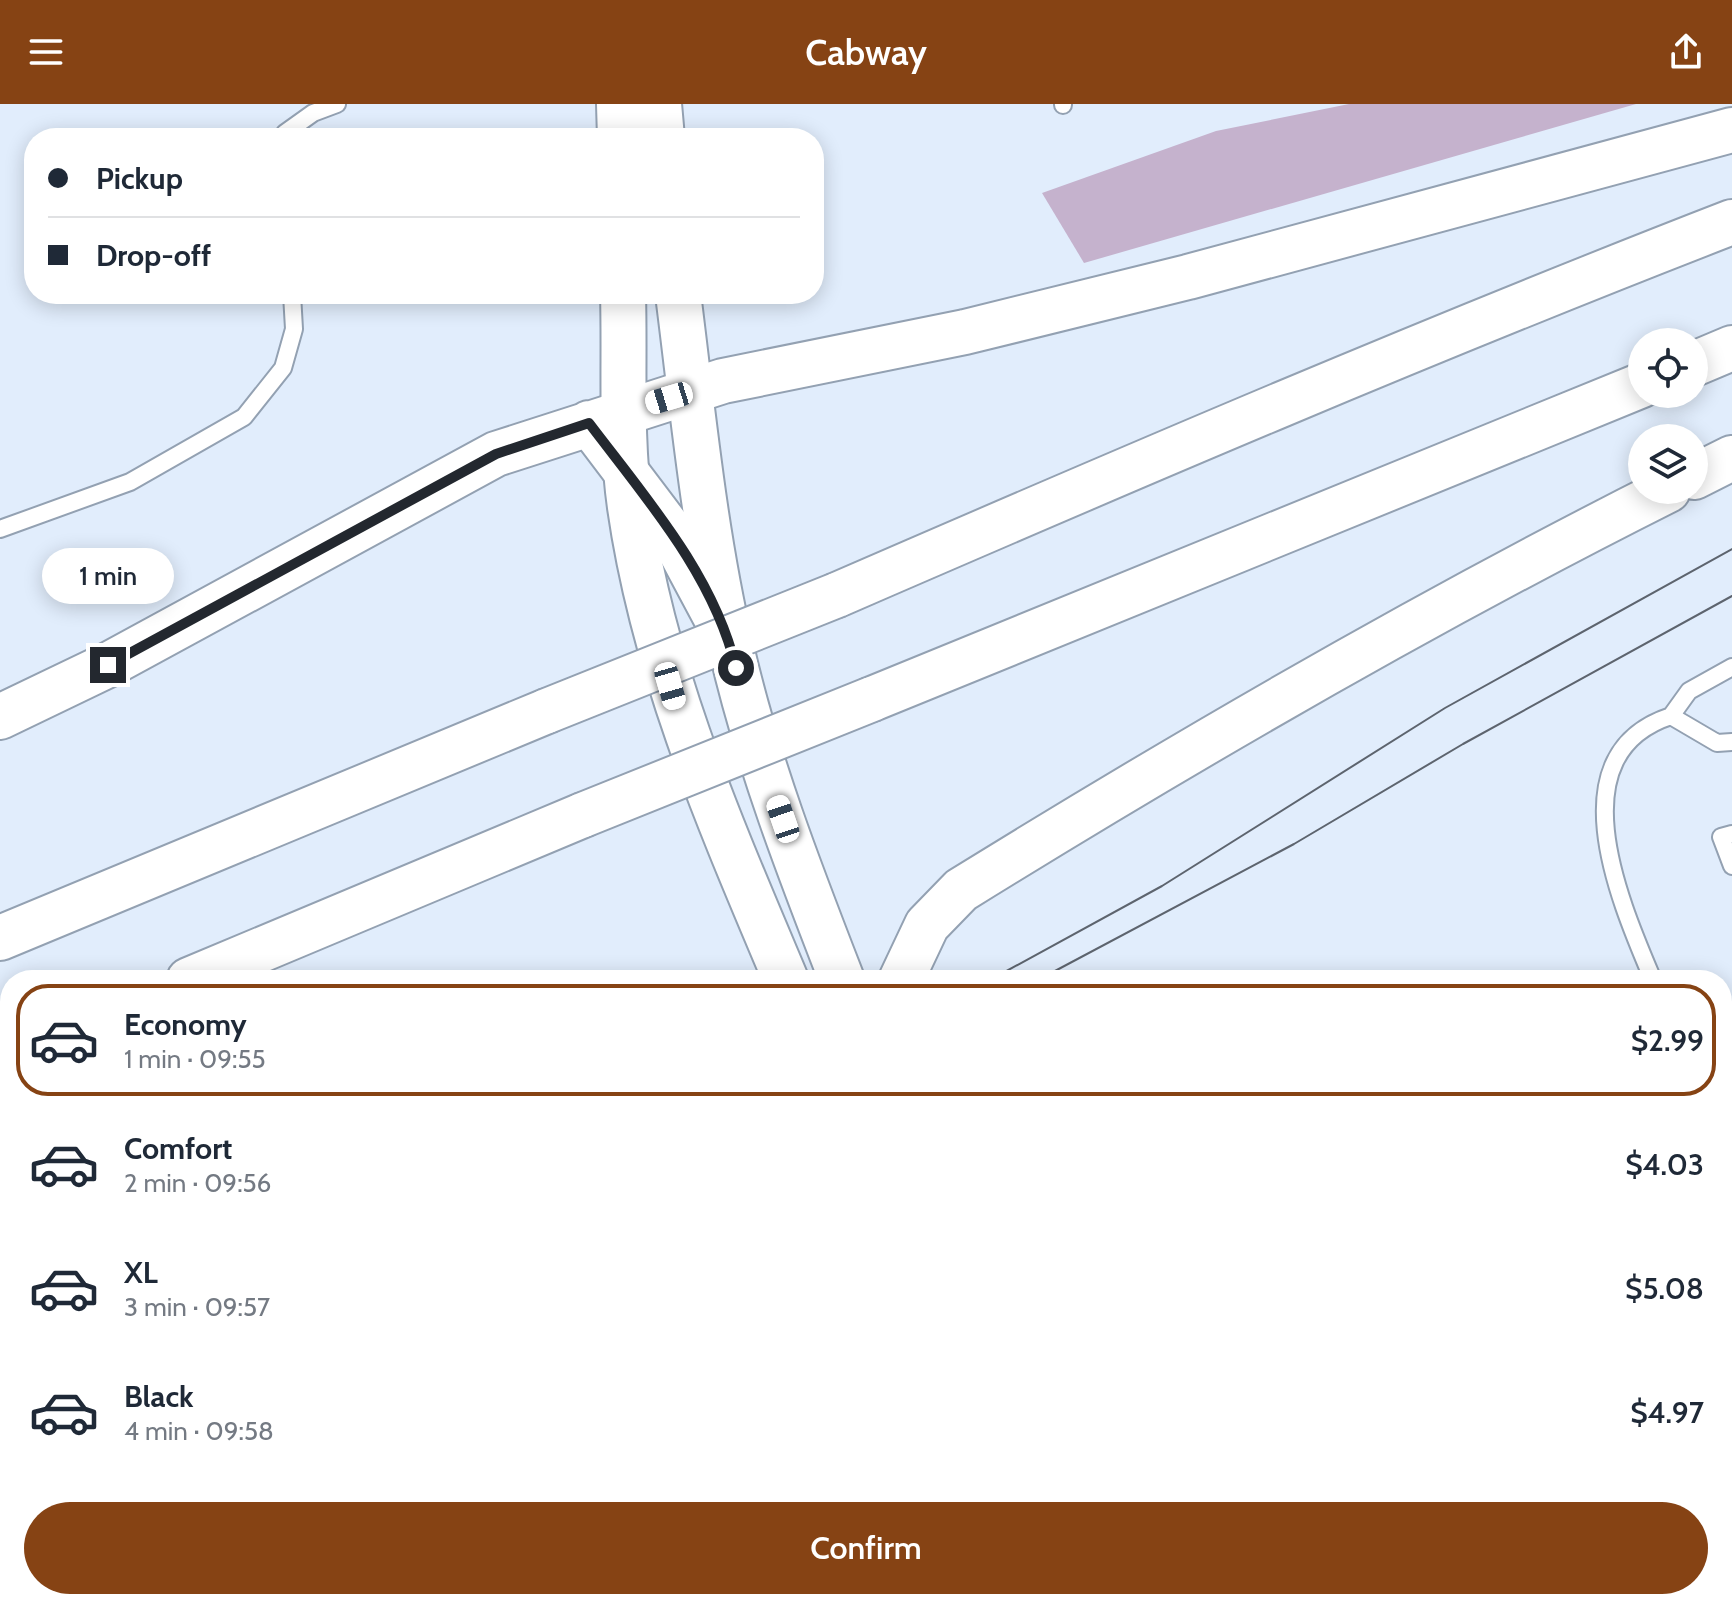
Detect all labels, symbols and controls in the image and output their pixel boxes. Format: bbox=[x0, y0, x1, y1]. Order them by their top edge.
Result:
icon: menu bbox=[24, 30, 68, 74]
text: Cabway bbox=[805, 30, 927, 74]
icon: share bbox=[1664, 30, 1708, 74]
text: Pickup bbox=[96, 160, 183, 197]
text: Drop-off bbox=[96, 237, 211, 274]
map controls bbox=[1628, 328, 1708, 504]
button: locate bbox=[1628, 328, 1708, 408]
car bbox=[643, 380, 695, 416]
button: layers bbox=[1628, 424, 1708, 504]
callout: 1 min bbox=[42, 549, 174, 605]
text: 1 min bbox=[79, 560, 137, 592]
route end bbox=[90, 647, 126, 683]
route start bbox=[718, 650, 754, 686]
car bbox=[652, 660, 688, 712]
car bbox=[764, 792, 802, 846]
icon: car bbox=[28, 1004, 100, 1076]
text: Economy bbox=[124, 1006, 247, 1043]
text: $2.99 bbox=[1631, 1022, 1704, 1059]
text: 1 min · 09:55 bbox=[124, 1043, 266, 1075]
icon: car bbox=[28, 1128, 100, 1200]
text: Comfort bbox=[124, 1130, 232, 1167]
text: $4.03 bbox=[1625, 1146, 1704, 1183]
text: 2 min · 09:56 bbox=[124, 1167, 271, 1199]
icon: car bbox=[28, 1252, 100, 1324]
text: XL bbox=[124, 1254, 158, 1291]
text: $5.08 bbox=[1625, 1270, 1704, 1307]
text: 3 min · 09:57 bbox=[124, 1291, 270, 1323]
icon: car bbox=[28, 1376, 100, 1448]
text: Black bbox=[124, 1378, 194, 1415]
text: $4.97 bbox=[1630, 1394, 1704, 1431]
text: 4 min · 09:58 bbox=[124, 1415, 274, 1447]
button: Confirm bbox=[24, 1502, 1708, 1594]

